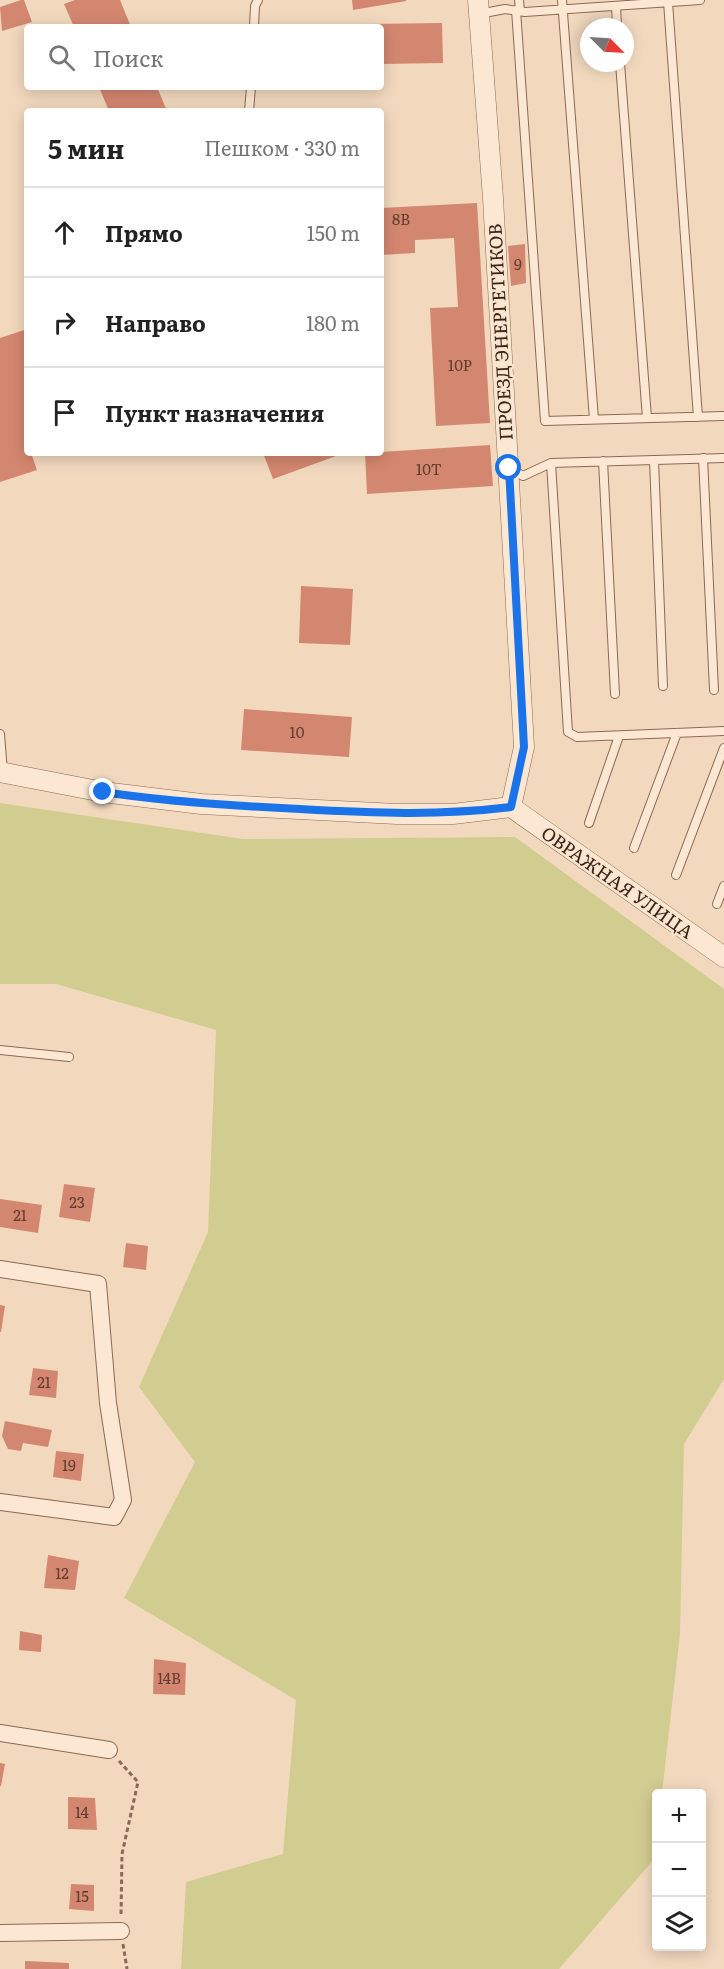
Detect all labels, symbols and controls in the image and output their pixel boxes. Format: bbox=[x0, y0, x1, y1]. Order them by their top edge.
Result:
north arrow bbox=[580, 18, 634, 72]
search box bbox=[24, 24, 384, 90]
icon: search bbox=[45, 41, 78, 74]
text: Поиск bbox=[93, 41, 163, 74]
text: 5 мин bbox=[48, 128, 124, 167]
text: Пешком · 330 m bbox=[204, 132, 360, 162]
house number: 8В bbox=[392, 207, 410, 230]
icon: ahead bbox=[48, 216, 81, 249]
text: Прямо bbox=[105, 216, 183, 249]
text: 150 m bbox=[307, 217, 360, 247]
street label: ПРОЕЗД ЭНЕРГЕТИКОВ bbox=[480, 223, 519, 441]
house number: 9 bbox=[514, 252, 522, 275]
icon: right bbox=[48, 306, 81, 339]
text: Направо bbox=[105, 306, 206, 339]
text: 180 m bbox=[306, 307, 360, 337]
house number: 10Р bbox=[448, 353, 472, 376]
icon: arrive bbox=[48, 396, 81, 429]
text: Пункт назначения bbox=[105, 396, 324, 429]
route start bbox=[495, 454, 521, 480]
house number: 10Т bbox=[416, 457, 442, 480]
house number: 10 bbox=[290, 720, 305, 743]
route end bbox=[89, 778, 115, 804]
street label: ОВРАЖНАЯ УЛИЦА bbox=[536, 819, 699, 945]
house number: 23 bbox=[69, 1190, 85, 1213]
house number: 21 bbox=[13, 1203, 27, 1226]
house number: 21 bbox=[37, 1370, 51, 1393]
house number: 19 bbox=[62, 1453, 76, 1476]
house number: 12 bbox=[55, 1561, 69, 1584]
house number: 14В bbox=[157, 1666, 181, 1689]
map controls bbox=[652, 1789, 706, 1951]
button: + bbox=[652, 1789, 706, 1843]
house number: 14 bbox=[75, 1800, 89, 1823]
button: − bbox=[652, 1843, 706, 1897]
house number: 15 bbox=[75, 1884, 89, 1907]
button: layers bbox=[652, 1897, 706, 1951]

